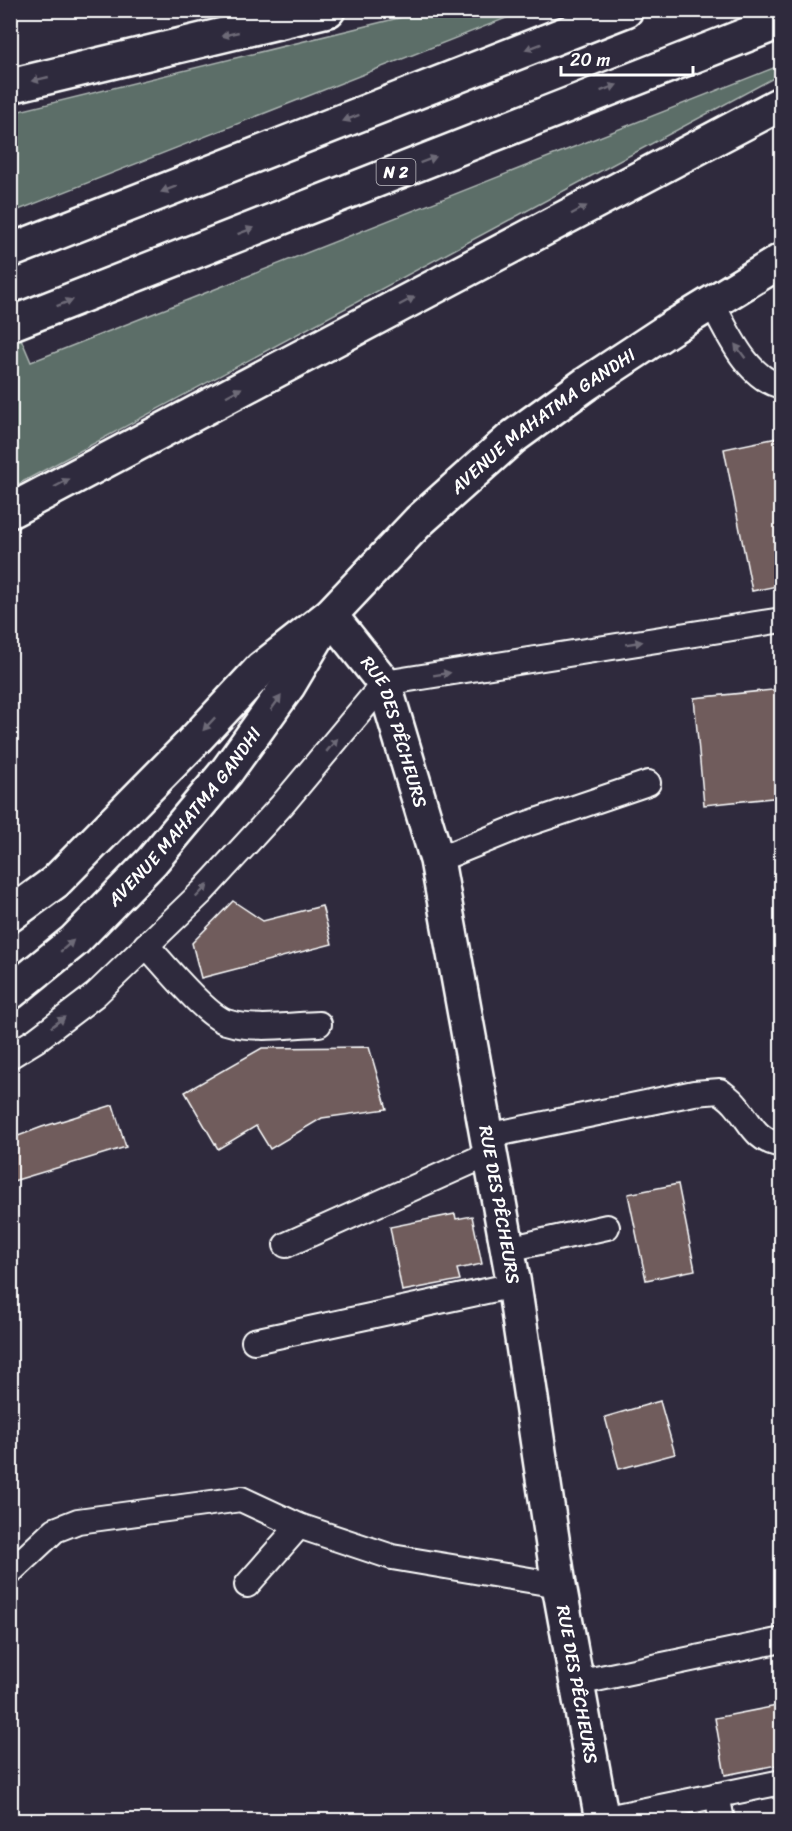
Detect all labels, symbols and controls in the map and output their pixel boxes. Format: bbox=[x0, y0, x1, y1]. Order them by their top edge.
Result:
one-way arrow bbox=[221, 29, 239, 39]
scale bar bbox=[561, 39, 693, 77]
one-way arrow bbox=[523, 42, 541, 52]
text: 20 m bbox=[570, 44, 610, 76]
one-way arrow bbox=[31, 74, 50, 84]
one-way arrow bbox=[600, 83, 618, 93]
one-way arrow bbox=[342, 114, 360, 123]
one-way arrow bbox=[419, 155, 437, 164]
road number: N 2 bbox=[376, 159, 416, 185]
one-way arrow bbox=[160, 184, 178, 194]
one-way arrow bbox=[571, 205, 588, 215]
one-way arrow bbox=[238, 226, 256, 236]
one-way arrow bbox=[398, 296, 415, 306]
one-way arrow bbox=[56, 298, 74, 307]
street label: AVENUE MAHATMA GANDHI bbox=[442, 339, 643, 503]
one-way arrow bbox=[734, 344, 746, 360]
one-way arrow bbox=[226, 387, 243, 397]
one-way arrow bbox=[53, 478, 70, 488]
one-way arrow bbox=[625, 639, 644, 648]
street label: RUE DES PÊCHEURS bbox=[352, 649, 436, 812]
one-way arrow bbox=[432, 669, 451, 678]
one-way arrow bbox=[270, 696, 282, 712]
one-way arrow bbox=[203, 717, 217, 731]
street label: AVENUE MAHATMA GANDHI bbox=[99, 720, 270, 915]
one-way arrow bbox=[325, 738, 338, 753]
one-way arrow bbox=[195, 885, 209, 899]
one-way arrow bbox=[59, 940, 74, 953]
one-way arrow bbox=[51, 1017, 66, 1029]
street label: RUE DES PÊCHEURS bbox=[469, 1123, 530, 1287]
street label: RUE DES PÊCHEURS bbox=[547, 1603, 607, 1766]

